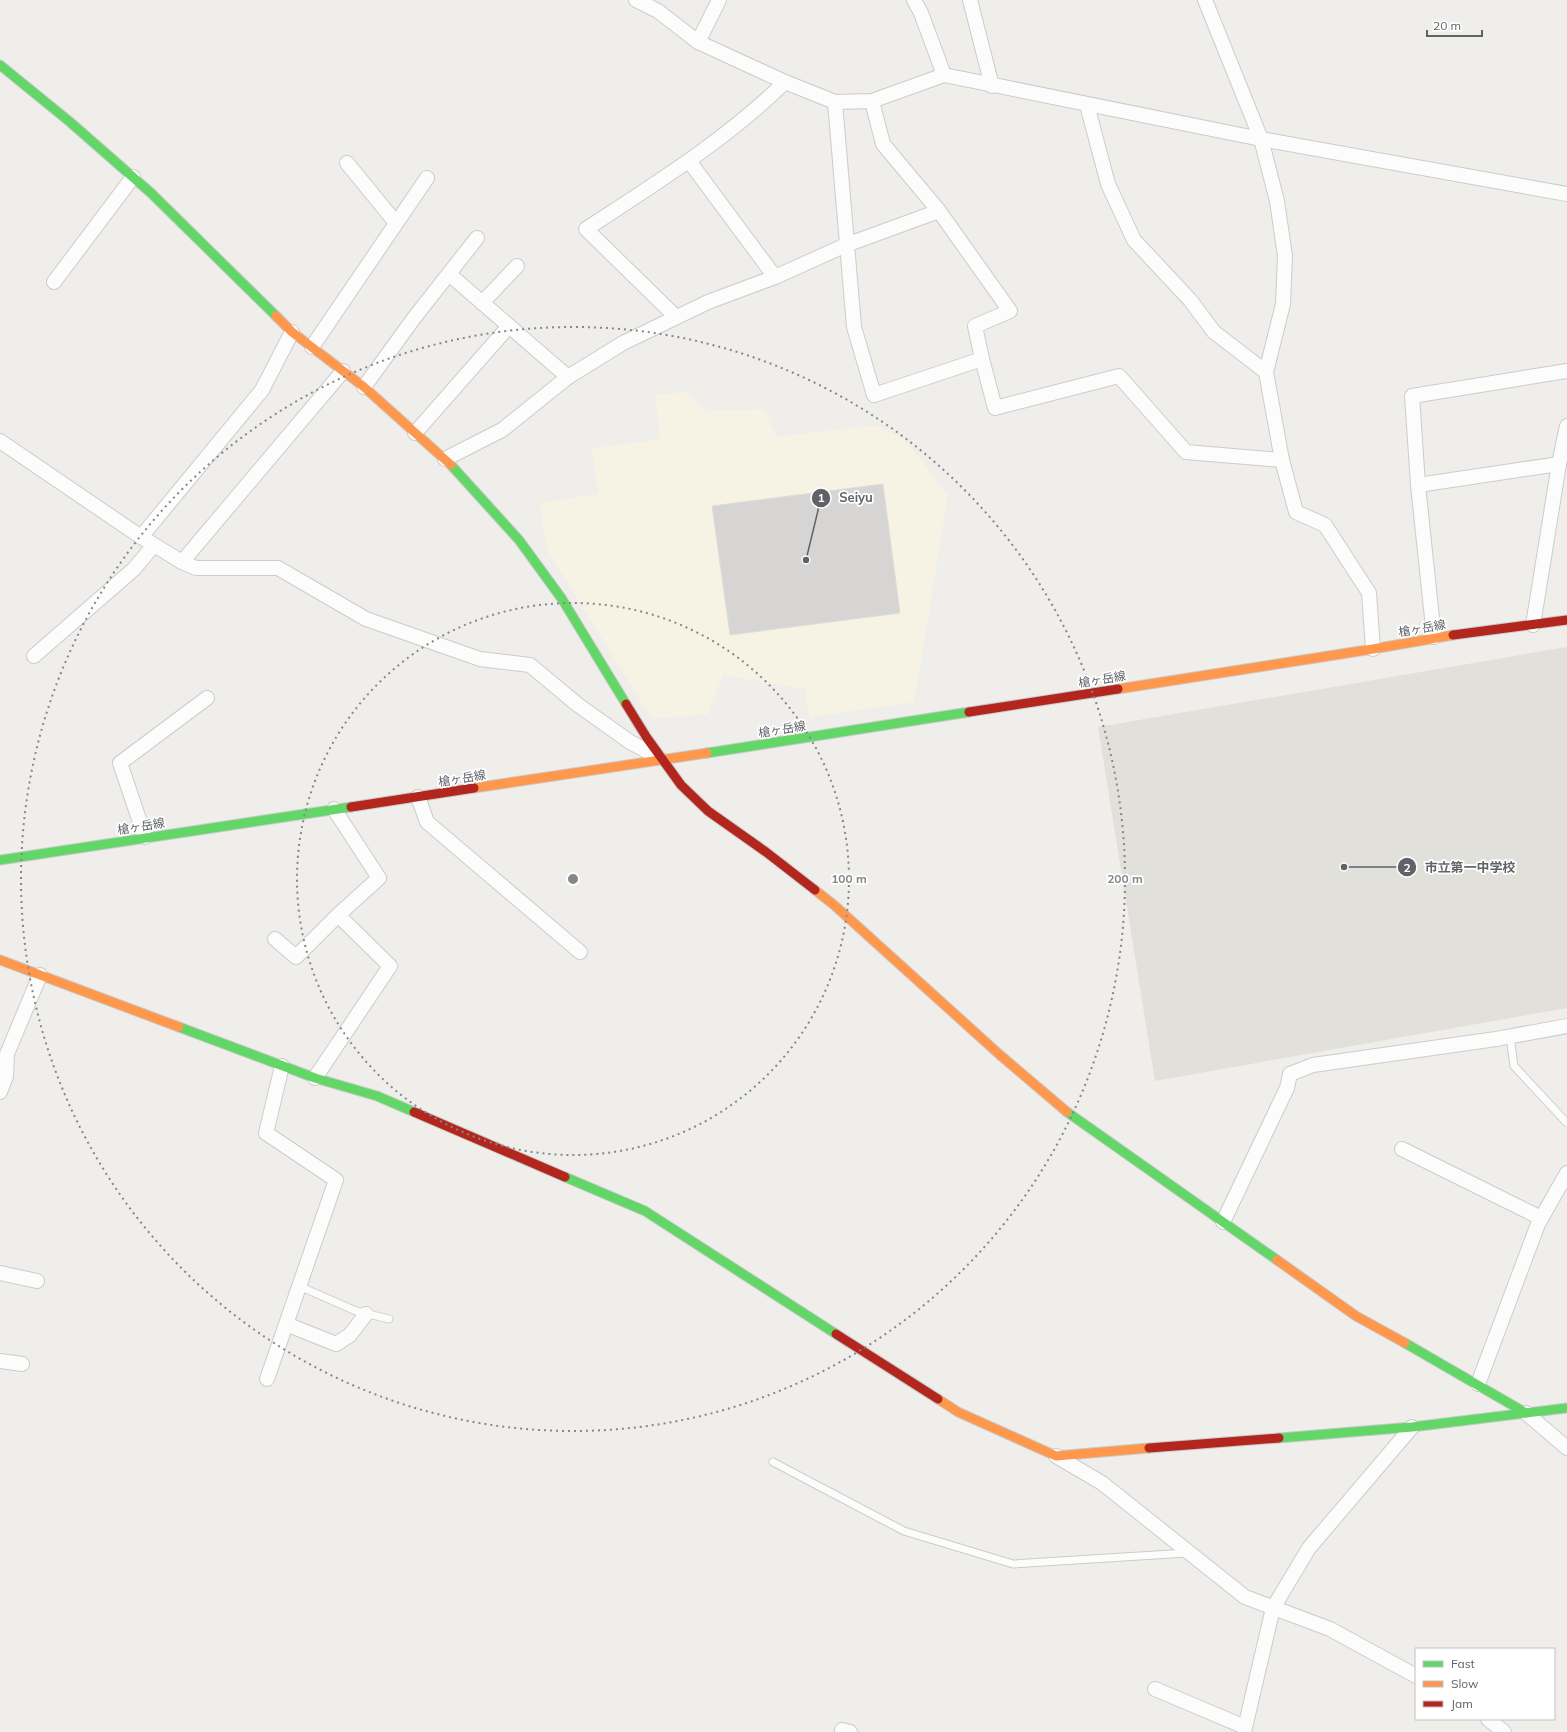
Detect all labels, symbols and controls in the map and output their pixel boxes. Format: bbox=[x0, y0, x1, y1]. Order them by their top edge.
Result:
scale bar bbox=[1427, 12, 1482, 38]
text: 20 m bbox=[1433, 18, 1461, 33]
callout: Seiyu bbox=[811, 485, 881, 510]
text: Seiyu bbox=[839, 489, 873, 506]
text: 1 bbox=[817, 490, 825, 505]
street label: 槍ヶ岳線 bbox=[1397, 616, 1447, 640]
street label: 槍ヶ岳線 bbox=[1077, 668, 1127, 690]
street label: 槍ヶ岳線 bbox=[757, 718, 807, 740]
street label: 槍ヶ岳線 bbox=[437, 767, 487, 789]
street label: 槍ヶ岳線 bbox=[116, 815, 166, 837]
callout: 市立第一中学校 bbox=[1397, 855, 1524, 880]
text: 市立第一中学校 bbox=[1424, 859, 1516, 875]
text: 2 bbox=[1403, 860, 1411, 875]
text: 100 m bbox=[831, 871, 867, 886]
text: 200 m bbox=[1107, 871, 1143, 886]
centre of rings bbox=[566, 872, 580, 886]
legend bbox=[1415, 1648, 1555, 1720]
text: Fast bbox=[1451, 1656, 1475, 1671]
text: Slow bbox=[1451, 1676, 1479, 1691]
text: Jam bbox=[1451, 1696, 1473, 1711]

